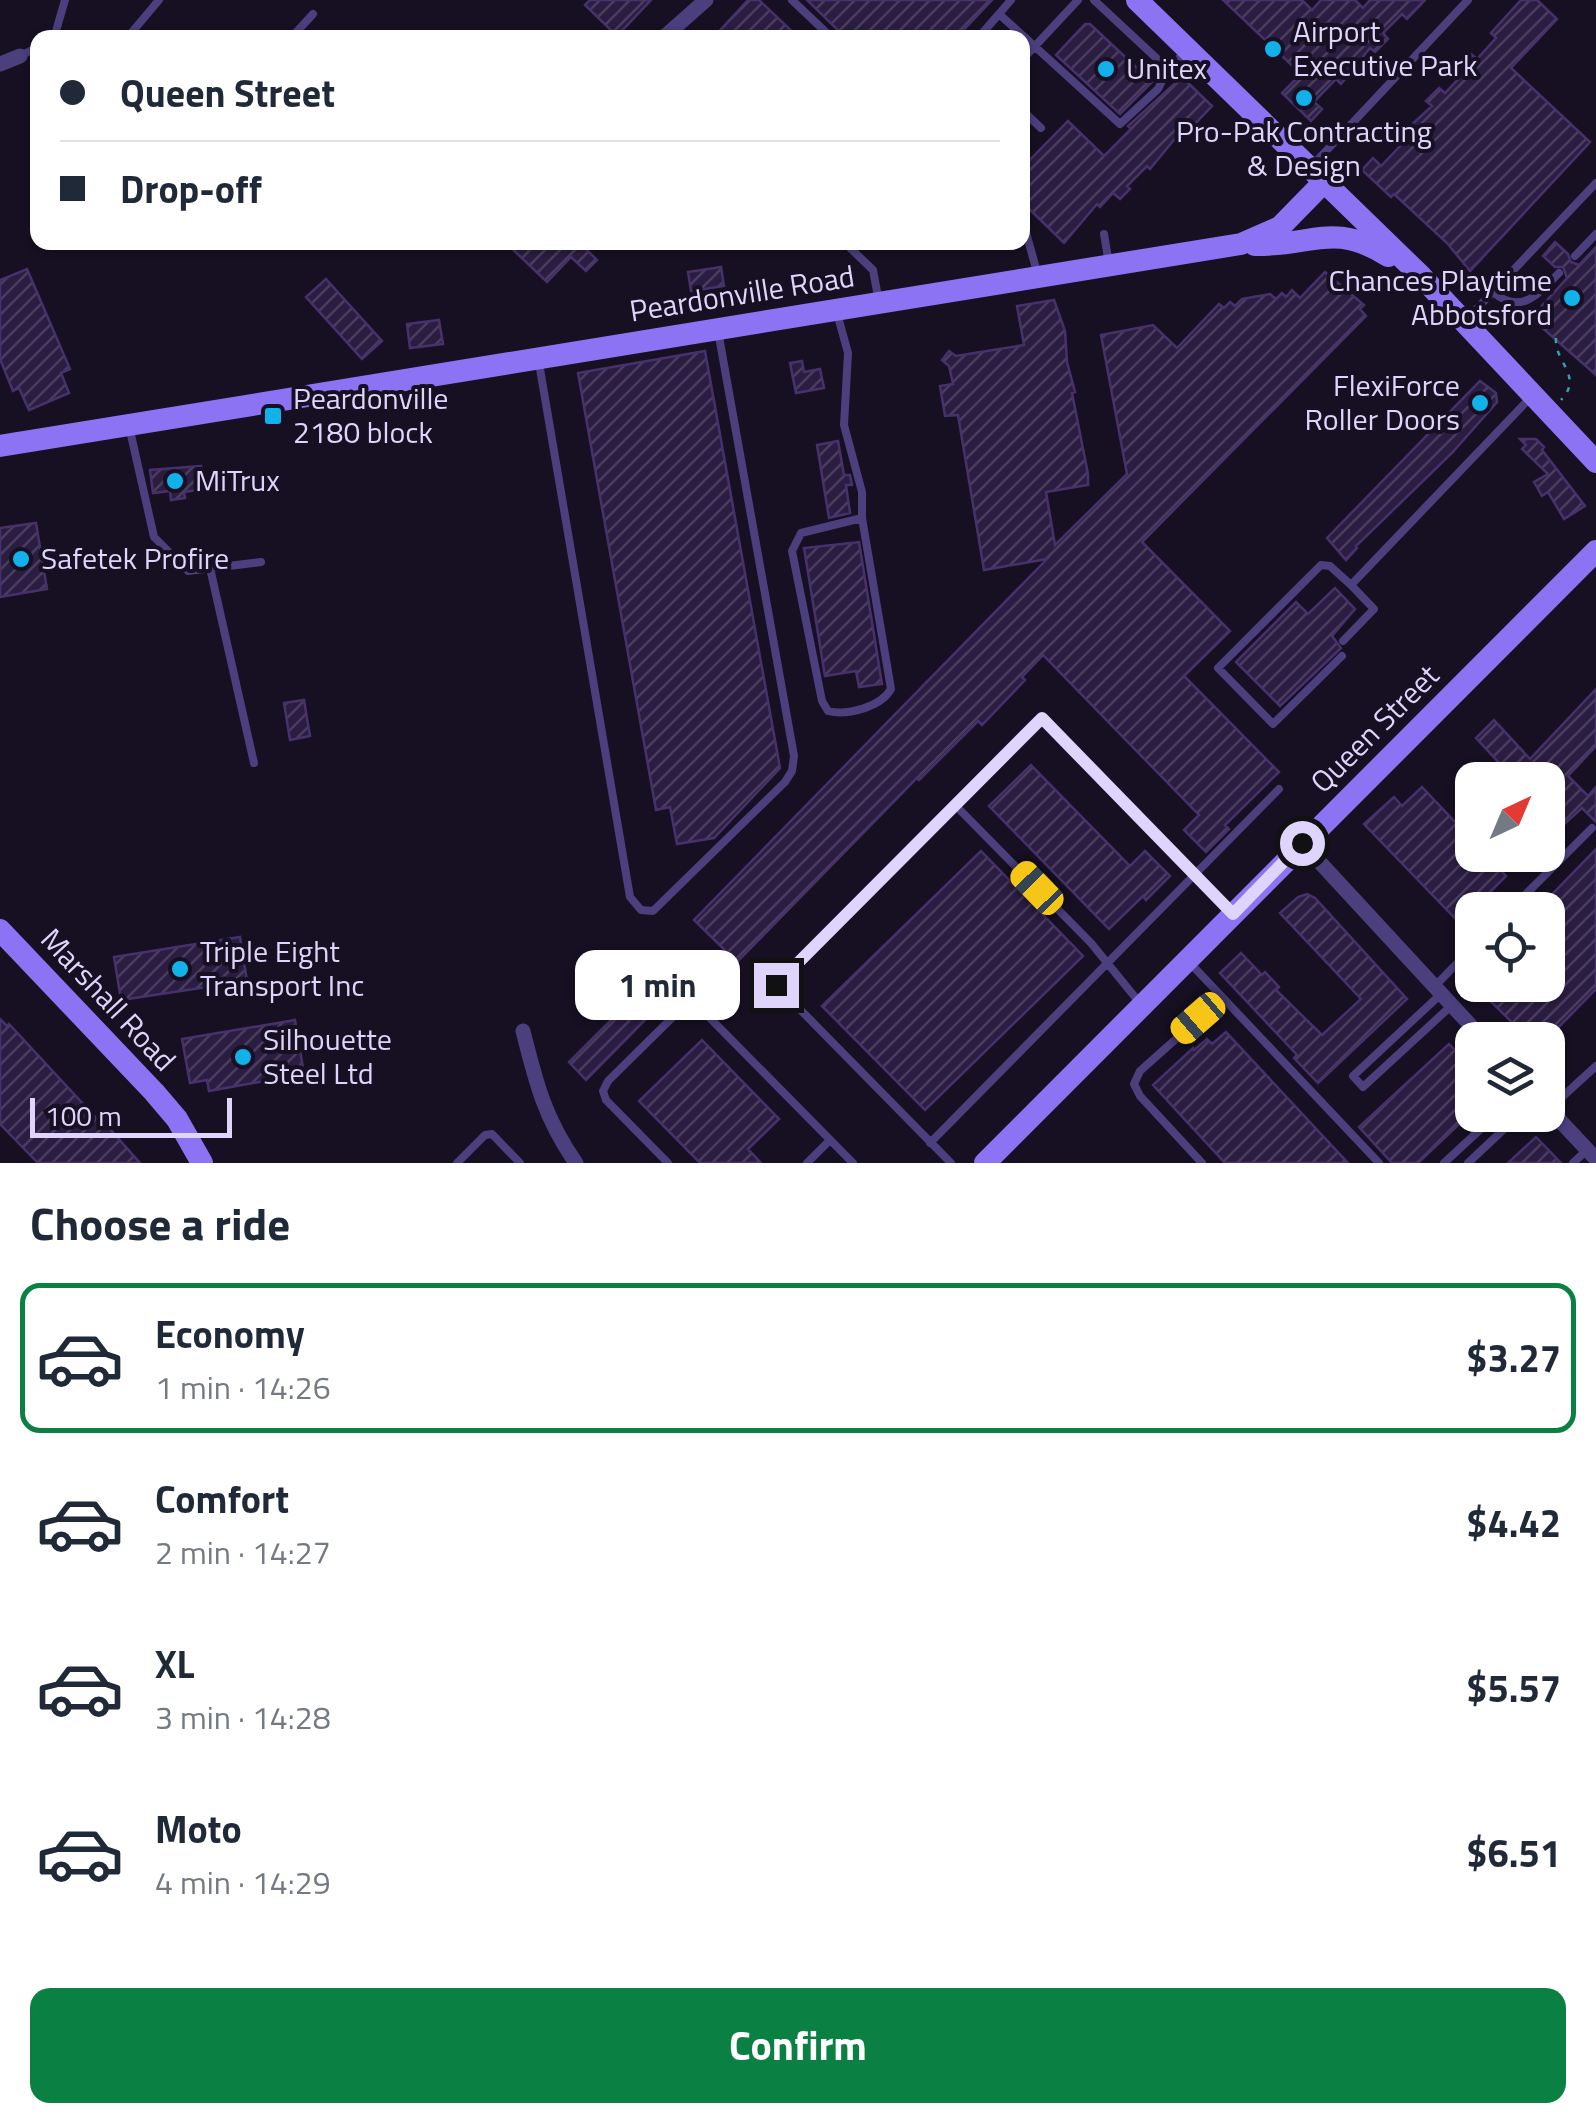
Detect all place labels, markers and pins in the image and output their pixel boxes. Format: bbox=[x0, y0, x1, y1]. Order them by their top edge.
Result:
place label: Airport Executive Park bbox=[1293, 8, 1477, 88]
marker: Airport Executive Park bbox=[1262, 38, 1284, 60]
place label: Unitex bbox=[1126, 45, 1207, 91]
marker: Unitex bbox=[1095, 58, 1117, 80]
marker: Pro-Pak Contracting & Design bbox=[1293, 87, 1315, 109]
place label: Pro-Pak Contracting & Design bbox=[1176, 108, 1432, 188]
place label: Chances Playtime Abbotsford bbox=[1328, 257, 1552, 337]
marker: Chances Playtime Abbotsford bbox=[1561, 287, 1583, 309]
place label: FlexiForce Roller Doors bbox=[1305, 362, 1460, 442]
place label: Peardonville 2180 block bbox=[293, 375, 449, 455]
marker: FlexiForce Roller Doors bbox=[1469, 392, 1491, 414]
marker: Peardonville 2180 block bbox=[262, 405, 284, 427]
place label: MiTrux bbox=[195, 457, 280, 503]
marker: MiTrux bbox=[164, 470, 186, 492]
place label: Safetek Profire bbox=[41, 535, 229, 581]
marker: Safetek Profire bbox=[10, 548, 32, 570]
place label: Triple Eight Transport Inc bbox=[200, 928, 364, 1008]
marker: Triple Eight Transport Inc bbox=[169, 958, 191, 980]
place label: Silhouette Steel Ltd bbox=[263, 1016, 392, 1096]
marker: Silhouette Steel Ltd bbox=[232, 1046, 254, 1068]

